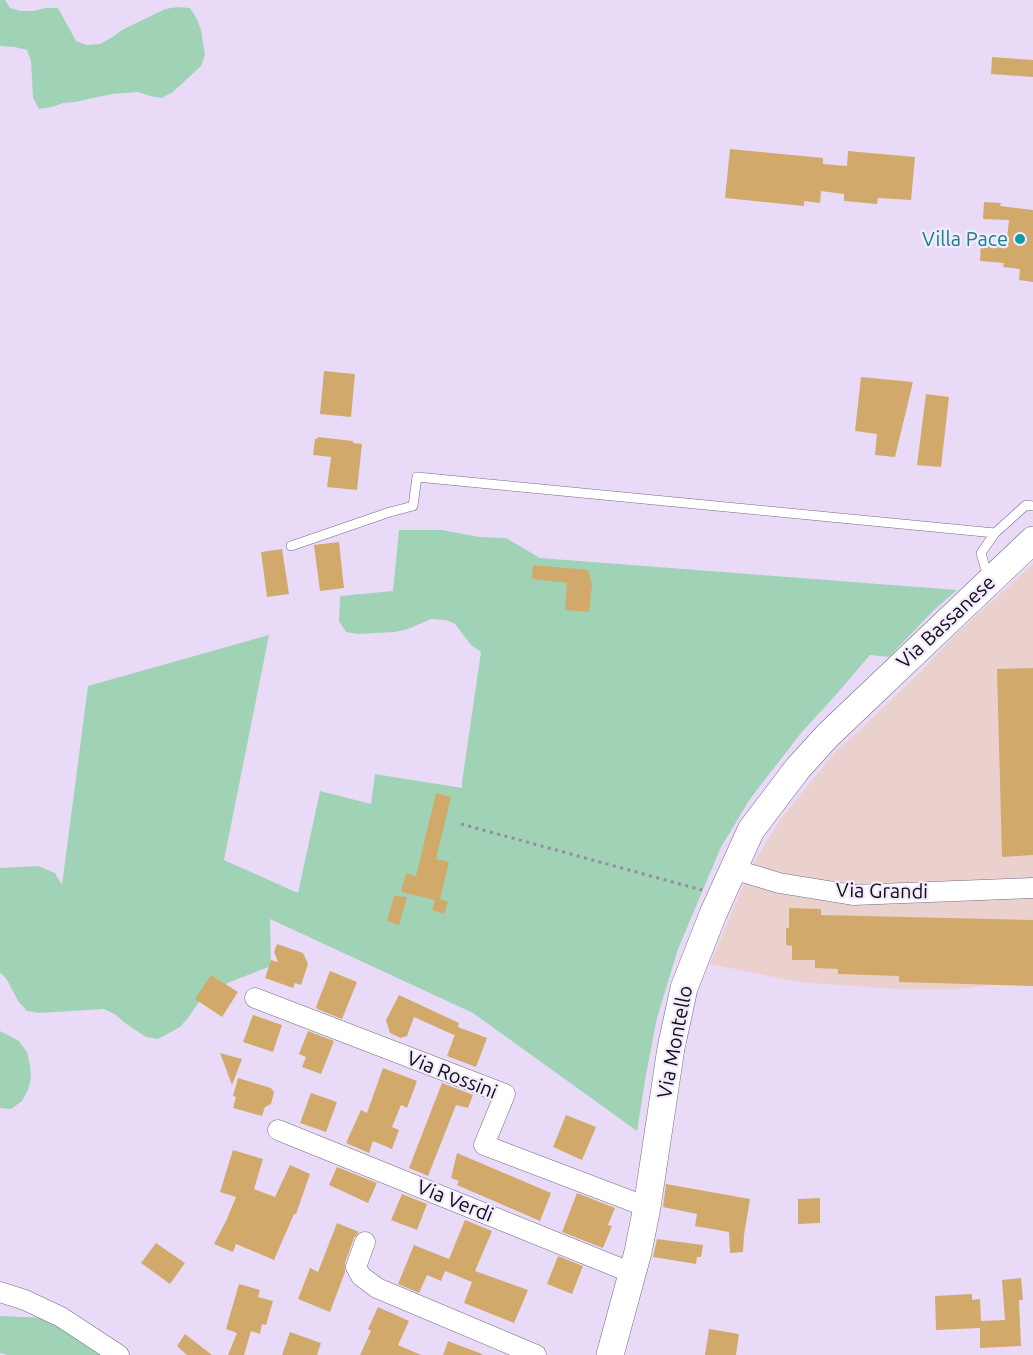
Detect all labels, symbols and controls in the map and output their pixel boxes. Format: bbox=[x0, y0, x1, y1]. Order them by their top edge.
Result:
place label: Villa Pace bbox=[922, 227, 1008, 251]
marker: Villa Pace bbox=[1013, 232, 1027, 246]
street label: Via Bassanese bbox=[892, 570, 1000, 674]
street label: Via Grandi bbox=[836, 878, 928, 904]
street label: Via Montello bbox=[652, 983, 698, 1101]
street label: Via Rossini bbox=[403, 1046, 501, 1104]
street label: Via Verdi bbox=[413, 1175, 497, 1227]

